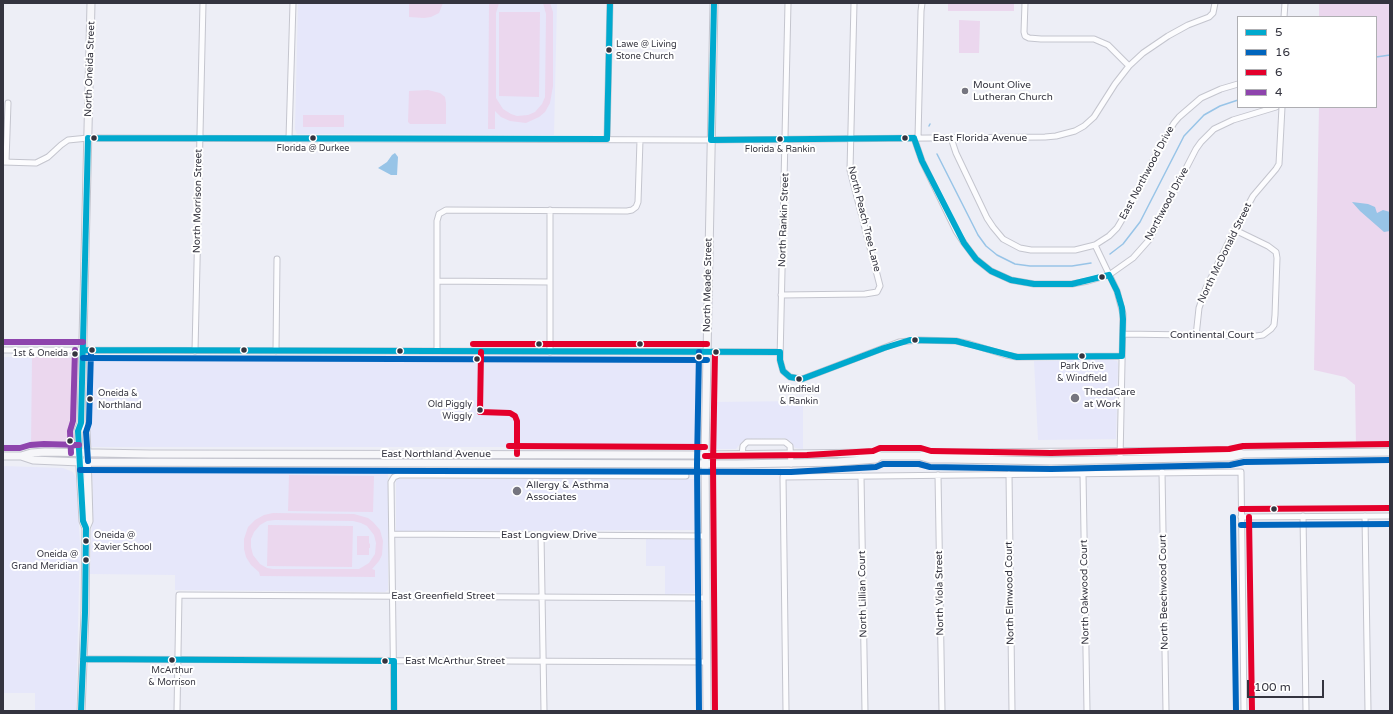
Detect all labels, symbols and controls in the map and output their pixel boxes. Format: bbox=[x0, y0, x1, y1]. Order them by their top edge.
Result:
legend bbox=[1237, 16, 1377, 108]
street label: North Oneida Street bbox=[82, 21, 98, 117]
text: 5 bbox=[1275, 25, 1283, 39]
place label: Lawe @ Living Stone Church bbox=[616, 40, 677, 61]
marker: Lawe @ Living Stone Church bbox=[604, 45, 614, 55]
text: 16 bbox=[1275, 45, 1290, 59]
text: 6 bbox=[1275, 65, 1283, 79]
place label: Mount Olive Lutheran Church bbox=[973, 79, 1053, 102]
text: 4 bbox=[1275, 85, 1283, 99]
marker: Mount Olive Lutheran Church bbox=[960, 86, 970, 96]
street label: East Northwood Drive bbox=[1117, 124, 1177, 222]
street label: East Florida Avenue bbox=[933, 132, 1027, 144]
unlabelled marker bbox=[89, 133, 99, 143]
marker: Florida @ Durkee bbox=[308, 133, 318, 143]
unlabelled marker bbox=[900, 133, 910, 143]
marker: Florida & Rankin bbox=[775, 134, 785, 144]
place label: Florida @ Durkee bbox=[277, 144, 349, 154]
place label: Florida & Rankin bbox=[745, 145, 815, 155]
street label: North Morrison Street bbox=[191, 149, 205, 253]
street label: North Peach Tree Lane bbox=[845, 165, 883, 273]
street label: Northwood Drive bbox=[1143, 165, 1191, 243]
street label: North Rankin Street bbox=[776, 173, 792, 267]
street label: North McDonald Street bbox=[1195, 201, 1255, 305]
street label: North Meade Street bbox=[701, 238, 715, 332]
unlabelled marker bbox=[1097, 272, 1107, 282]
street label: Continental Court bbox=[1170, 329, 1254, 341]
unlabelled marker bbox=[910, 335, 920, 345]
unlabelled marker bbox=[534, 339, 544, 349]
unlabelled marker bbox=[635, 339, 645, 349]
unlabelled marker bbox=[87, 345, 97, 355]
unlabelled marker bbox=[239, 345, 249, 355]
unlabelled marker bbox=[395, 346, 405, 356]
unlabelled marker bbox=[711, 347, 721, 357]
place label: 1st & Oneida bbox=[13, 349, 68, 359]
marker: 1st & Oneida bbox=[70, 349, 80, 359]
marker: Park Drive & Windfield bbox=[1077, 351, 1087, 361]
unlabelled marker bbox=[694, 352, 704, 362]
unlabelled marker bbox=[472, 354, 482, 364]
place label: Park Drive & Windfield bbox=[1057, 362, 1107, 383]
marker: Windfield & Rankin bbox=[794, 374, 804, 384]
place label: Windfield & Rankin bbox=[778, 385, 820, 406]
place label: ThedaCare at Work bbox=[1084, 386, 1136, 410]
place label: Oneida & Northland bbox=[98, 389, 141, 410]
marker: ThedaCare at Work bbox=[1069, 392, 1081, 404]
marker: Oneida & Northland bbox=[85, 394, 95, 404]
place label: Old Piggly Wiggly bbox=[428, 400, 472, 421]
marker: Old Piggly Wiggly bbox=[475, 405, 485, 415]
unlabelled marker bbox=[65, 436, 75, 446]
street label: East Northland Avenue bbox=[381, 448, 491, 460]
place label: Allergy & Asthma Associates bbox=[526, 479, 609, 502]
marker: Allergy & Asthma Associates bbox=[511, 485, 523, 497]
unlabelled marker bbox=[1269, 504, 1279, 514]
street label: East Longview Drive bbox=[501, 529, 597, 541]
place label: Oneida @ Xavier School bbox=[94, 531, 152, 552]
street label: North Beechwood Court bbox=[1157, 534, 1171, 650]
marker: Oneida @ Xavier School bbox=[81, 536, 91, 546]
street label: North Oakwood Court bbox=[1078, 539, 1092, 645]
street label: North Elmwood Court bbox=[1003, 541, 1017, 645]
place label: Oneida @ Grand Meridian bbox=[11, 550, 78, 571]
street label: North Lillian Court bbox=[856, 550, 870, 638]
street label: North Viola Street bbox=[933, 550, 947, 636]
marker: Oneida @ Grand Meridian bbox=[81, 555, 91, 565]
street label: East Greenfield Street bbox=[391, 590, 495, 602]
marker: McArthur & Morrison bbox=[167, 655, 177, 665]
street label: East McArthur Street bbox=[405, 655, 505, 667]
unlabelled marker bbox=[380, 656, 390, 666]
place label: McArthur & Morrison bbox=[148, 666, 196, 687]
scale bar bbox=[1249, 672, 1326, 698]
text: 100 m bbox=[1254, 680, 1291, 694]

